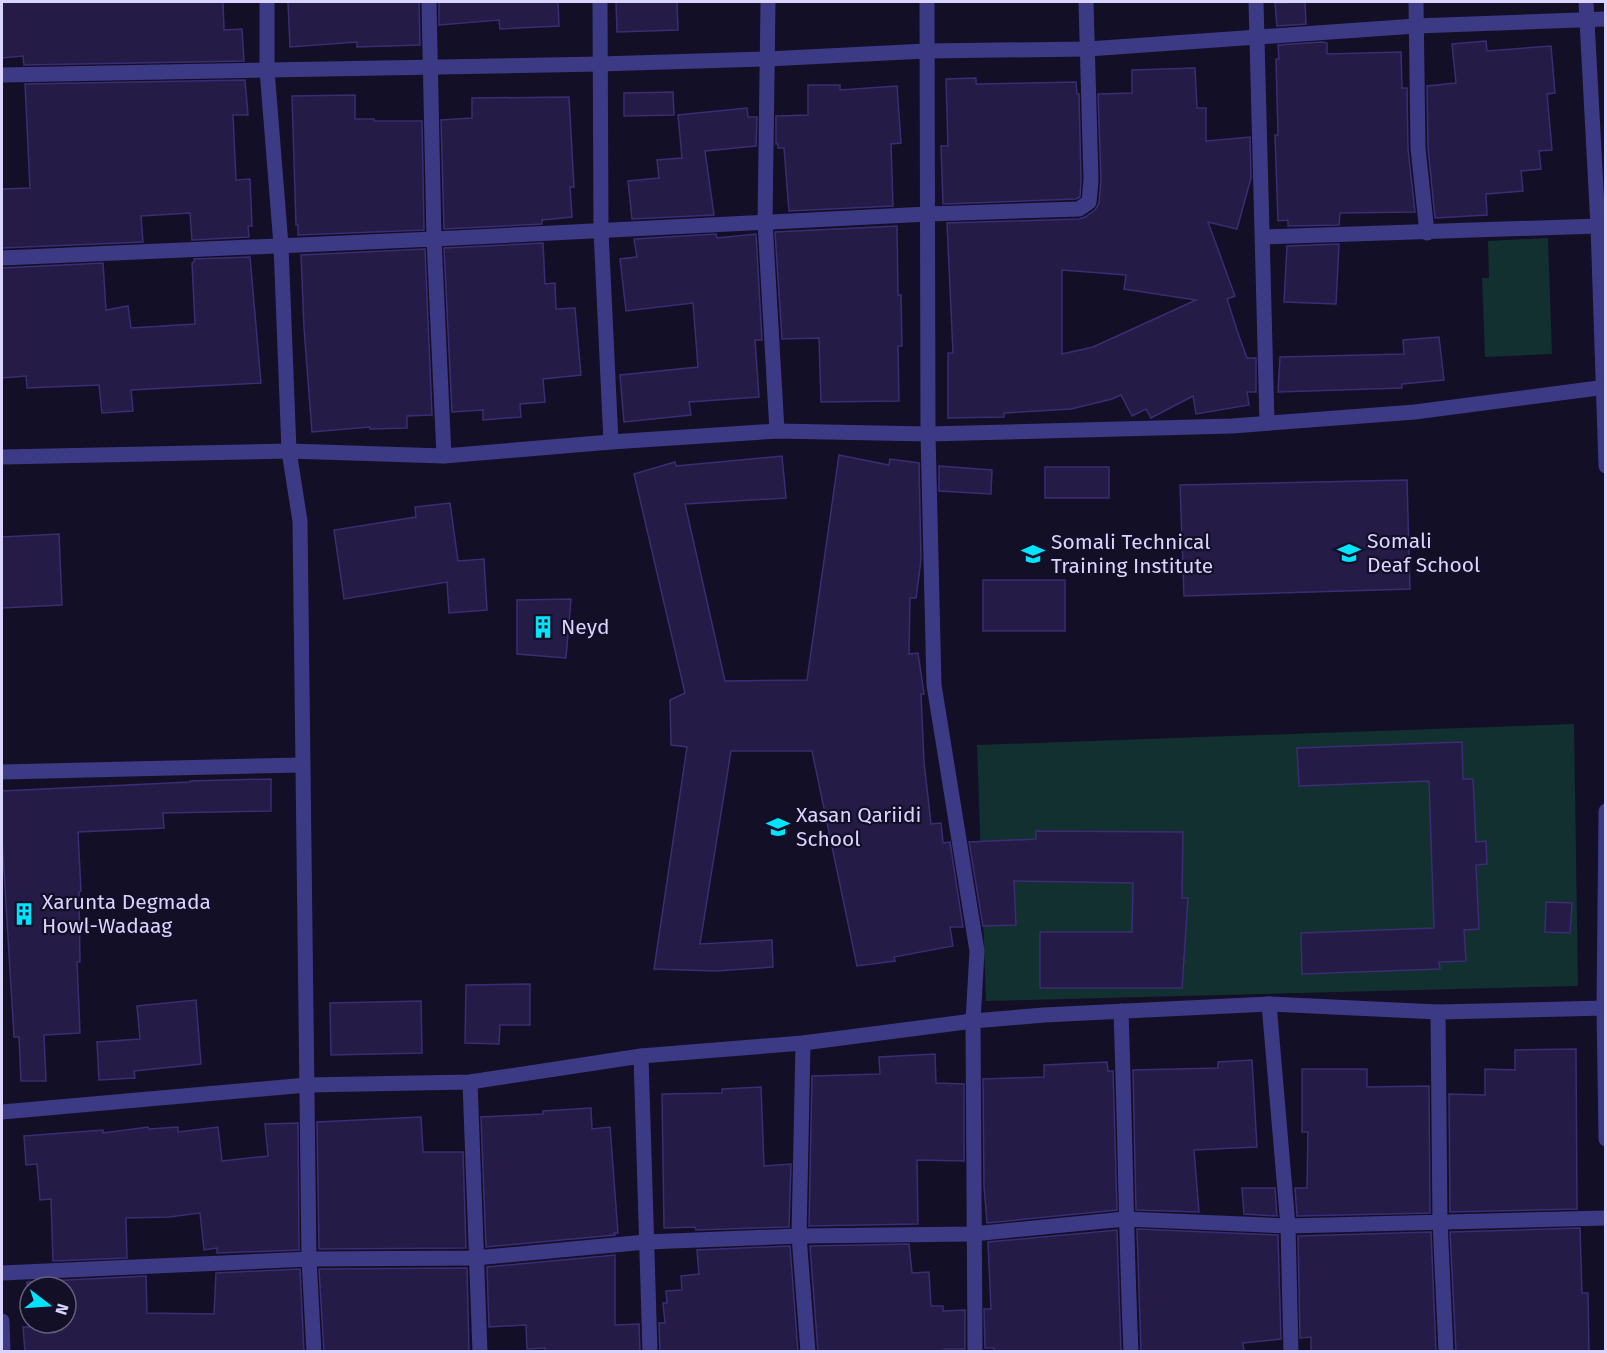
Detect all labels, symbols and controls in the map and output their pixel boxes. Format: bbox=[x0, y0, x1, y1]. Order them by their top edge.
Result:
place label: Somali Deaf School bbox=[1367, 528, 1480, 578]
place label: Somali Technical Training Institute bbox=[1051, 529, 1213, 579]
school or university icon: Somali Deaf School bbox=[1336, 540, 1362, 566]
school or university icon: Somali Technical Training Institute bbox=[1020, 541, 1046, 567]
building icon: Neyd bbox=[530, 614, 556, 640]
place label: Neyd bbox=[561, 614, 610, 640]
place label: Xasan Qariidi School bbox=[796, 802, 921, 852]
school or university icon: Xasan Qariidi School bbox=[765, 814, 791, 840]
place label: Xarunta Degmada Howl-Wadaag bbox=[42, 889, 211, 939]
building icon: Xarunta Degmada Howl-Wadaag bbox=[11, 901, 37, 927]
north arrow bbox=[18, 1275, 78, 1335]
text: N bbox=[51, 1301, 73, 1317]

